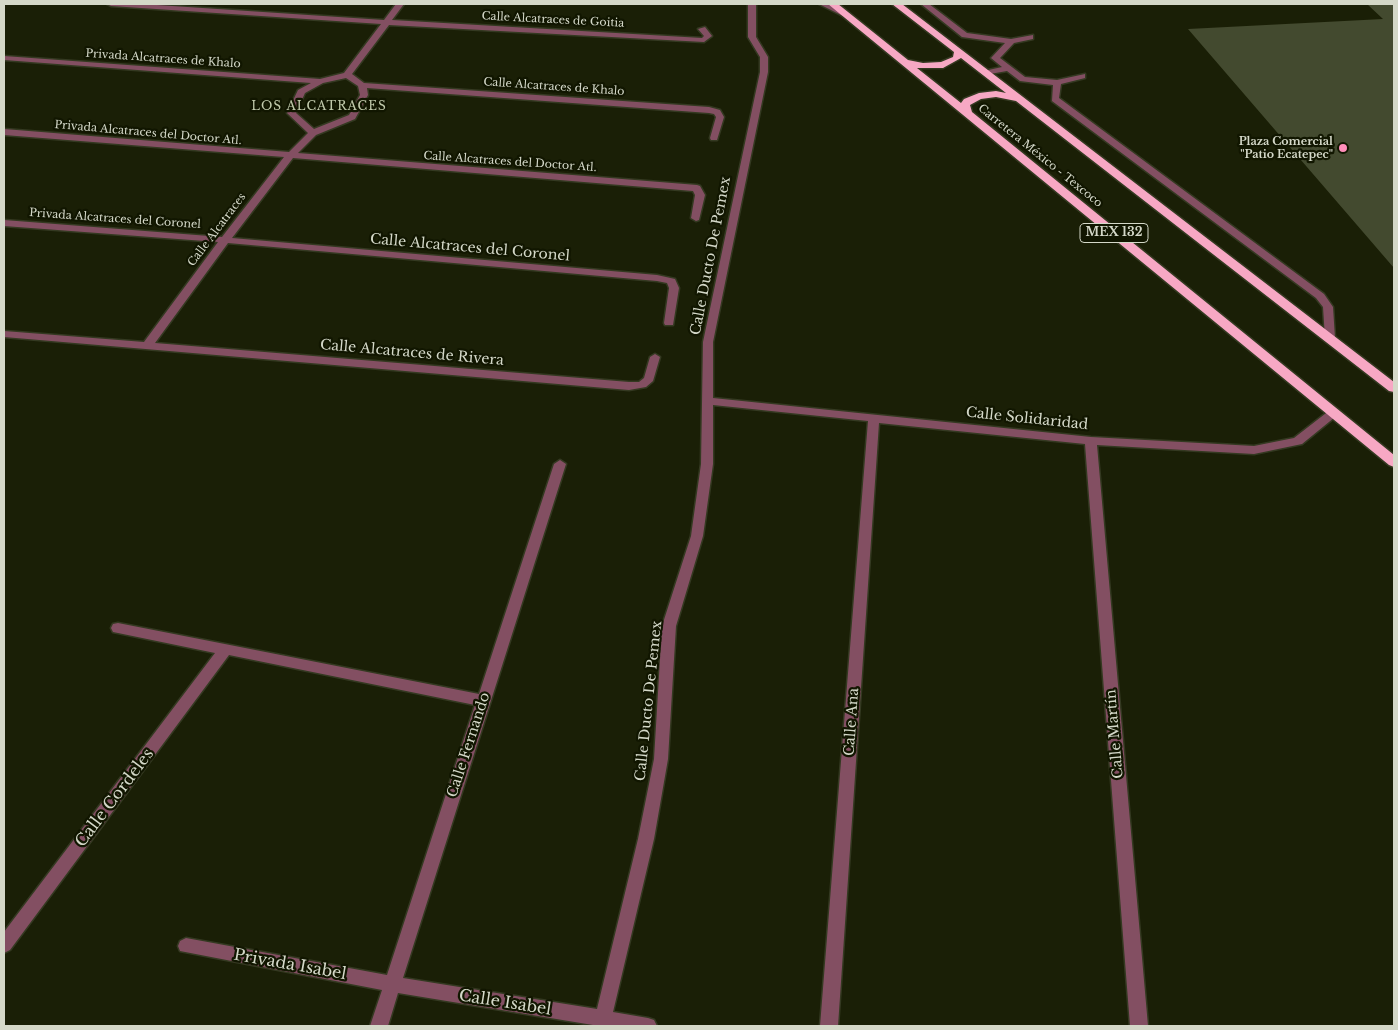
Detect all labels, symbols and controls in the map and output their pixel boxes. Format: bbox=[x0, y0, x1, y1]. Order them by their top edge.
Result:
street label: Calle Alcatraces de Goitia bbox=[481, 10, 625, 30]
street label: Privada Alcatraces de Khalo bbox=[85, 47, 241, 71]
street label: Calle Alcatraces de Khalo bbox=[483, 75, 625, 99]
district label: LOS ALCATRACES bbox=[250, 100, 388, 114]
street label: Carretera México - Texcoco bbox=[975, 102, 1105, 210]
street label: Privada Alcatraces del Doctor Atl. bbox=[54, 118, 242, 148]
place label: Plaza Comercial "Patio Ecatepec" bbox=[1239, 135, 1333, 161]
marker: Plaza Comercial "Patio Ecatepec" bbox=[1337, 142, 1349, 154]
street label: Calle Alcatraces del Doctor Atl. bbox=[423, 149, 597, 175]
street label: Calle Ducto De Pemex bbox=[687, 175, 735, 337]
street label: Calle Alcatraces bbox=[185, 191, 249, 269]
street label: Privada Alcatraces del Coronel bbox=[29, 206, 201, 232]
road number: MEX 132 bbox=[1080, 224, 1148, 242]
street label: Calle Alcatraces del Coronel bbox=[369, 231, 571, 265]
street label: Calle Alcatraces de Rivera bbox=[319, 337, 505, 369]
street label: Calle Solidaridad bbox=[965, 404, 1089, 434]
street label: Calle Ducto De Pemex bbox=[632, 620, 666, 782]
street label: Calle Ana bbox=[841, 687, 863, 757]
street label: Calle Martín bbox=[1103, 689, 1127, 779]
street label: Calle Fernando bbox=[444, 690, 494, 800]
street label: Calle Cordeles bbox=[72, 745, 158, 851]
street label: Privada Isabel bbox=[232, 946, 348, 984]
street label: Calle Isabel bbox=[457, 986, 553, 1020]

